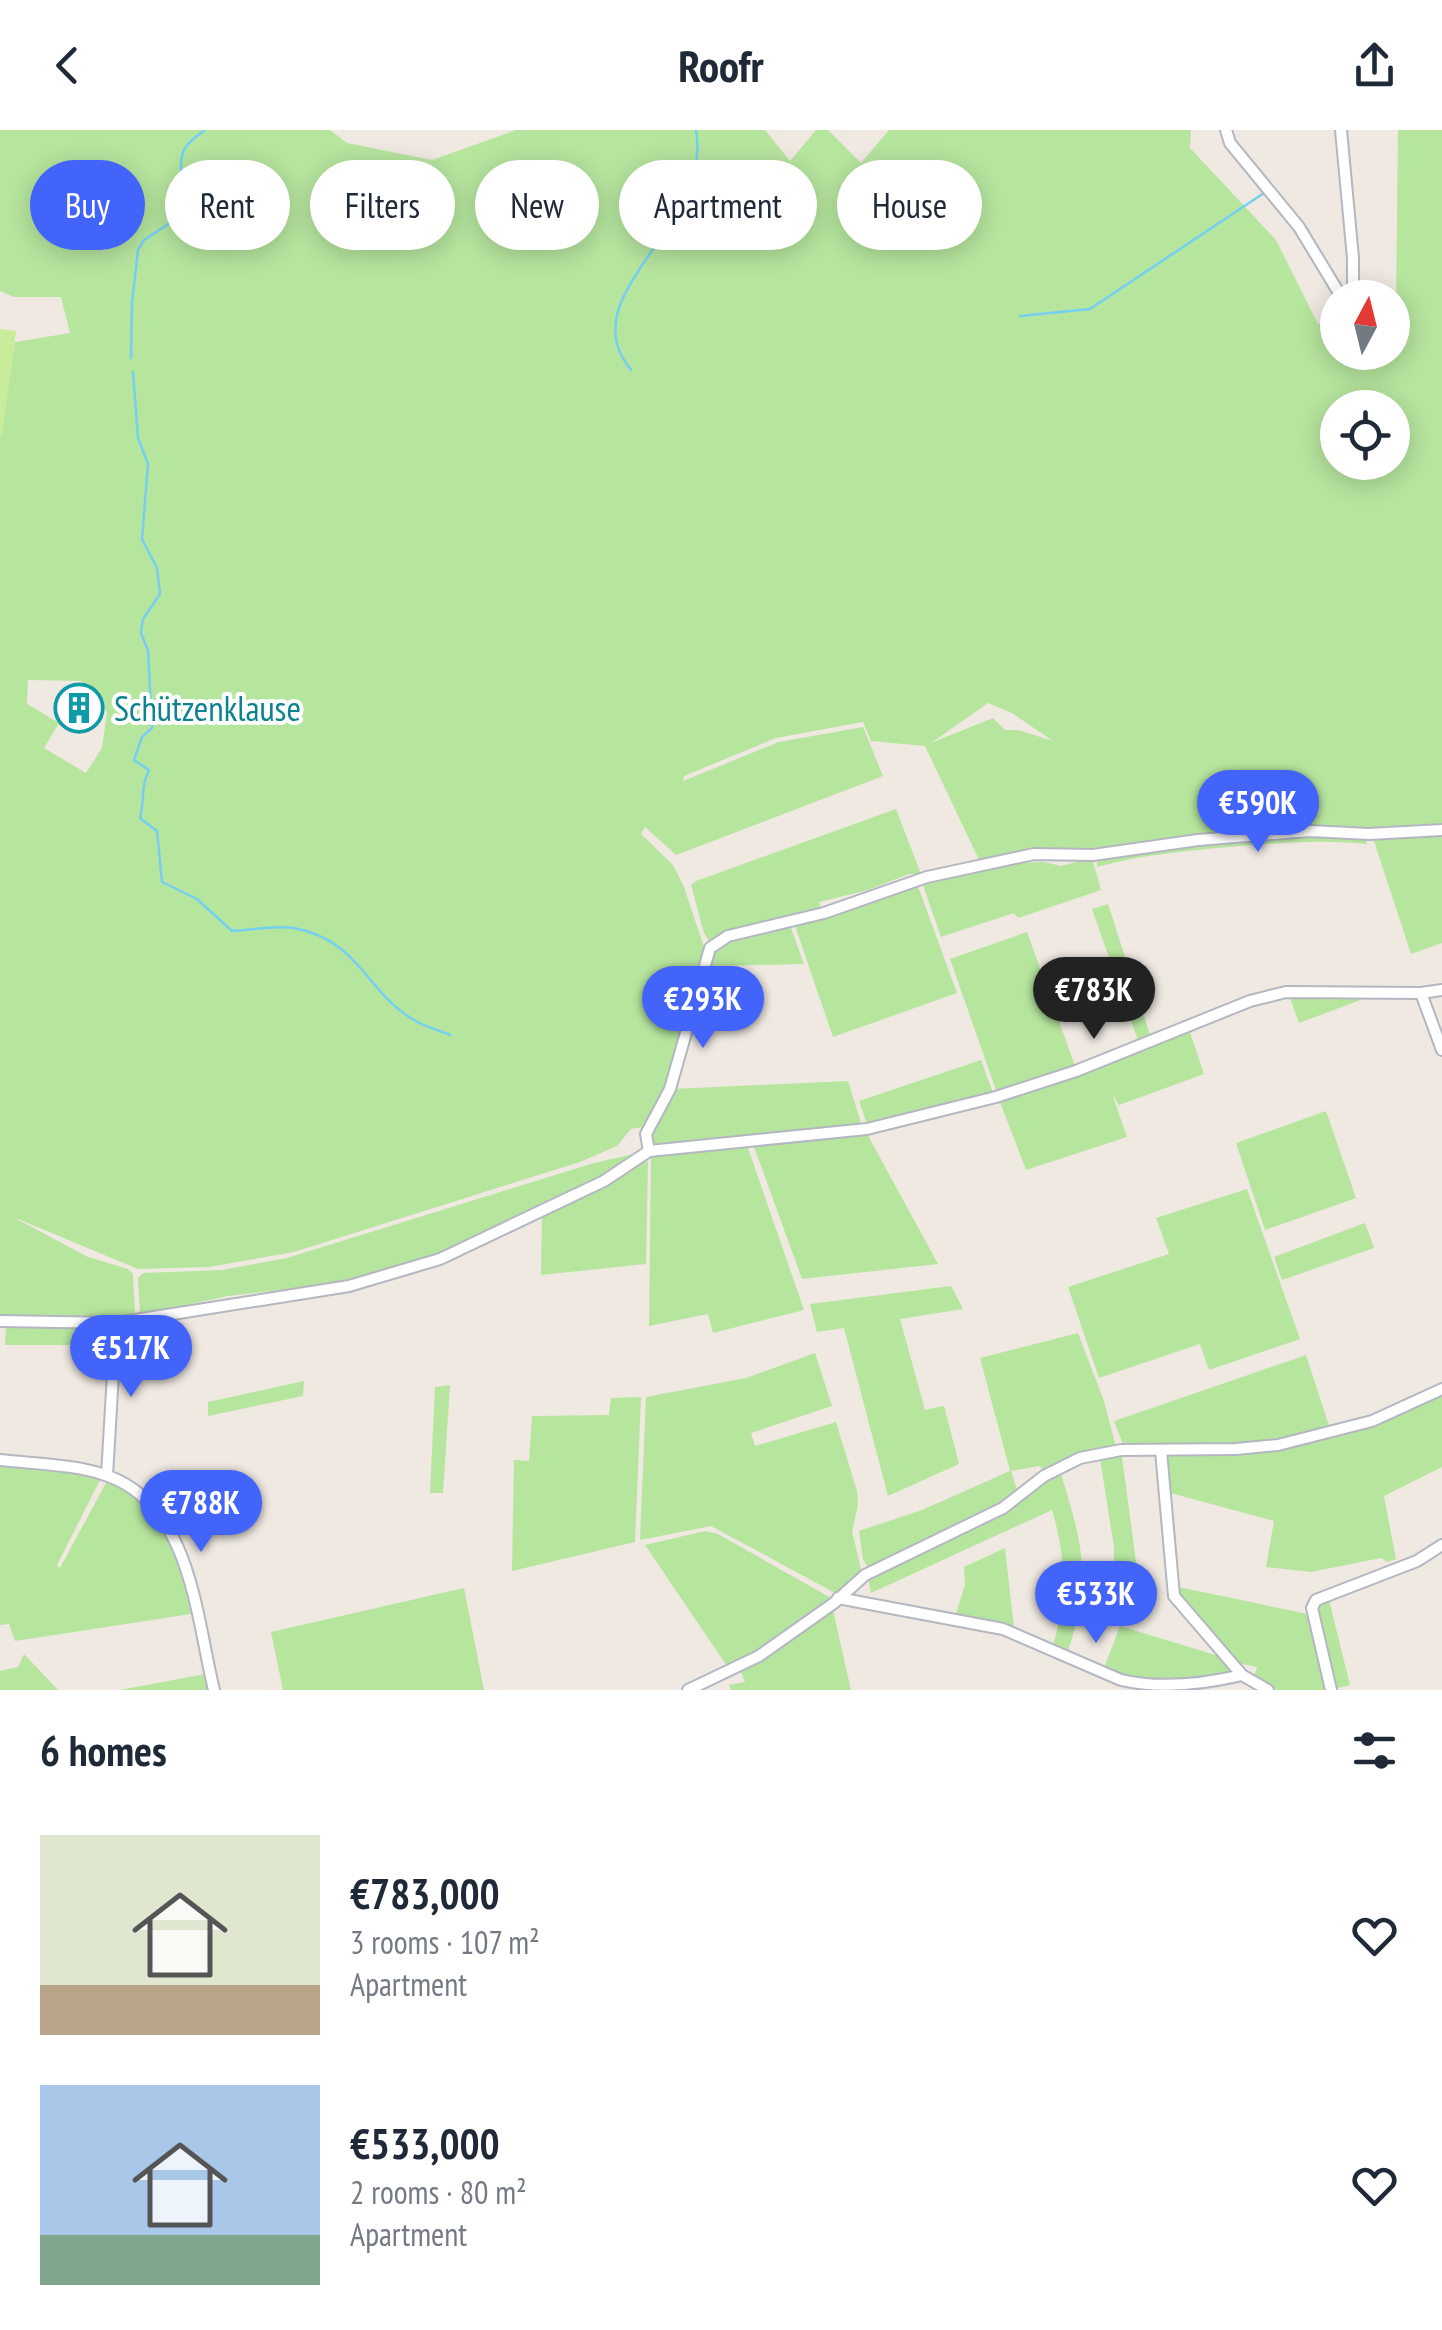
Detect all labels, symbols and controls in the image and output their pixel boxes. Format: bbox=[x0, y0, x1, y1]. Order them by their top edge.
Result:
text: Roofr bbox=[678, 36, 764, 94]
icon: back bbox=[40, 38, 95, 93]
icon: share bbox=[1347, 38, 1402, 93]
chip: Buy bbox=[30, 160, 145, 250]
chip: Rent bbox=[165, 160, 290, 250]
chip: Filters bbox=[310, 160, 455, 250]
chip: New bbox=[475, 160, 599, 250]
chip: Apartment bbox=[619, 160, 817, 250]
chip: House bbox=[837, 160, 982, 250]
north arrow bbox=[1320, 280, 1410, 370]
map controls bbox=[1320, 280, 1410, 480]
button: locate bbox=[1320, 390, 1410, 480]
building icon: Schützenklause bbox=[53, 682, 105, 734]
place label: Schützenklause bbox=[114, 685, 301, 731]
pin: €590K bbox=[1188, 770, 1328, 855]
text: €590K bbox=[1219, 781, 1297, 823]
pin: €783K bbox=[1024, 957, 1164, 1042]
pin: €293K bbox=[633, 966, 773, 1051]
text: €783K bbox=[1055, 968, 1133, 1010]
text: €293K bbox=[664, 977, 742, 1019]
pin: €517K bbox=[61, 1315, 201, 1400]
text: €517K bbox=[92, 1326, 170, 1368]
pin: €788K bbox=[131, 1470, 271, 1555]
text: €788K bbox=[162, 1481, 240, 1523]
pin: €533K bbox=[1026, 1561, 1166, 1646]
text: €533K bbox=[1057, 1572, 1135, 1614]
text: 6 homes bbox=[40, 1723, 167, 1778]
icon: filters bbox=[1347, 1723, 1402, 1778]
text: €783,000 bbox=[350, 1866, 500, 1921]
icon: home bbox=[120, 1875, 240, 1995]
icon: heart bbox=[1347, 1908, 1402, 1963]
text: 3 rooms · 107 m² bbox=[350, 1921, 540, 1963]
text: Apartment bbox=[350, 1963, 467, 2005]
text: €533,000 bbox=[350, 2116, 500, 2171]
icon: home bbox=[120, 2125, 240, 2245]
icon: heart bbox=[1347, 2158, 1402, 2213]
text: 2 rooms · 80 m² bbox=[350, 2171, 527, 2213]
text: Apartment bbox=[350, 2213, 467, 2255]

